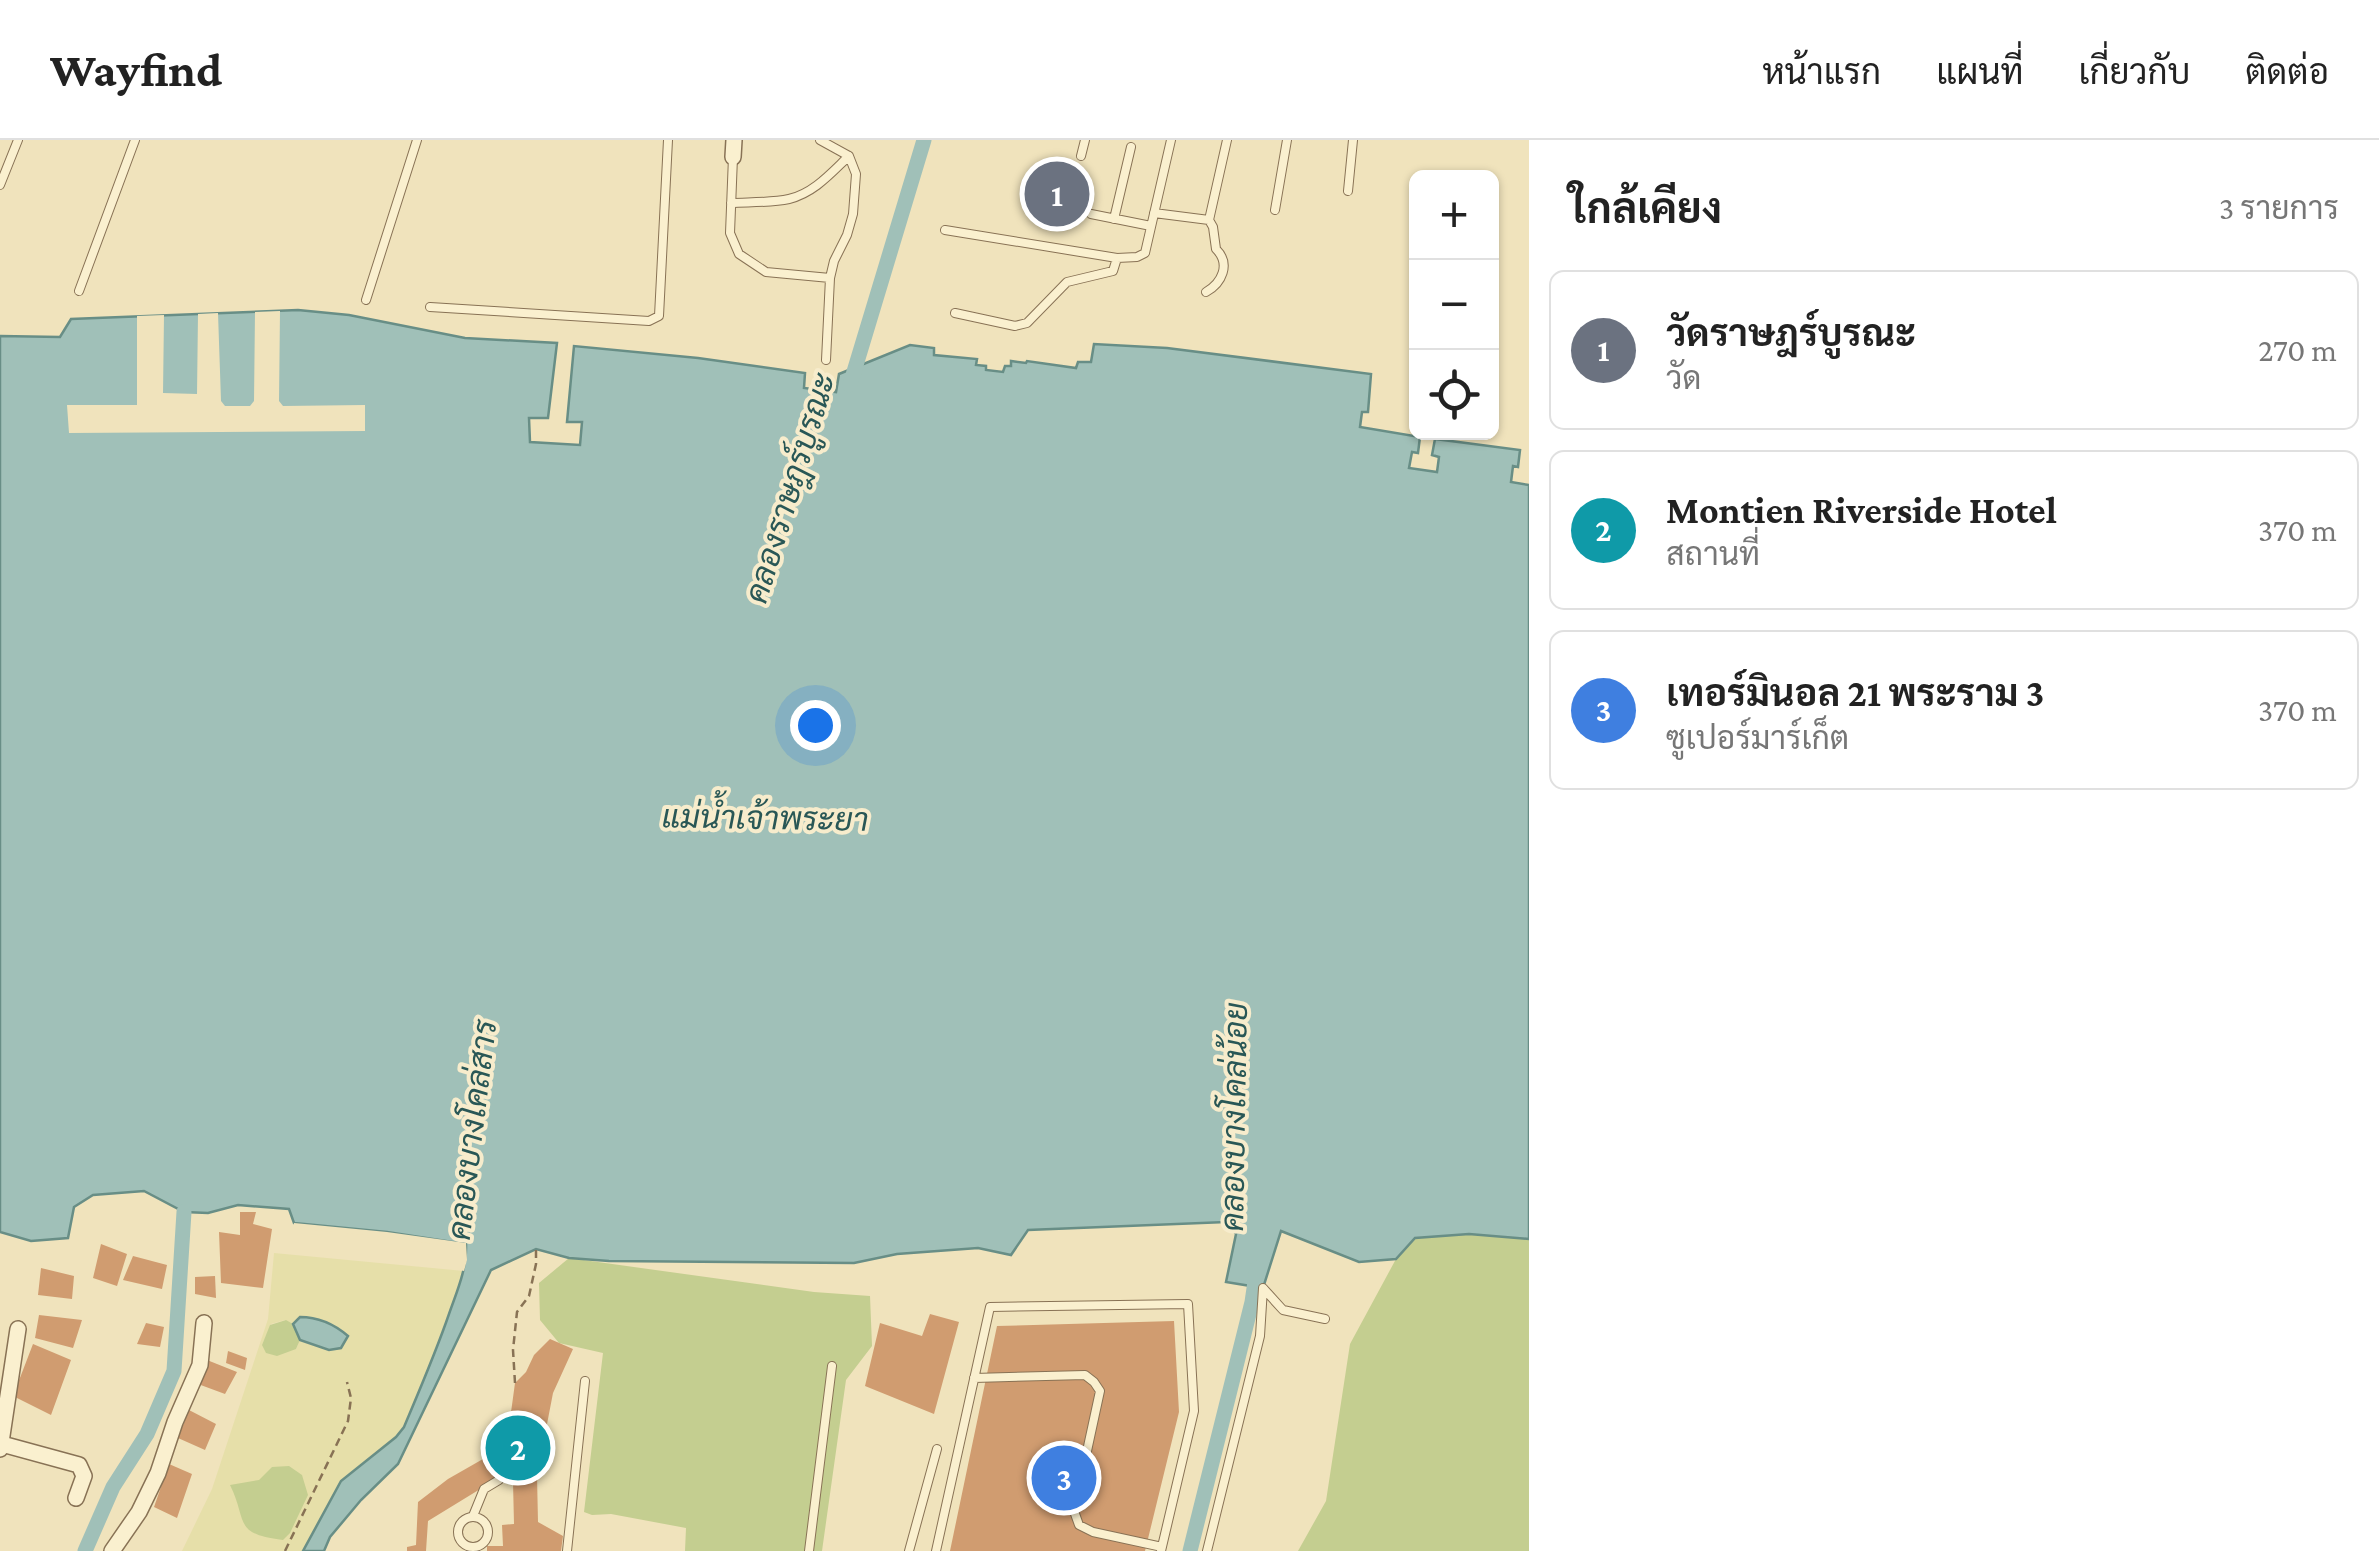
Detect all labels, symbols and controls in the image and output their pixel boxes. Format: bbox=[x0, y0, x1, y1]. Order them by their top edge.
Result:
text: Wayfind bbox=[50, 43, 222, 96]
text: หน้าแรก bbox=[1762, 53, 1881, 92]
text: แผนที่ bbox=[1936, 53, 2024, 92]
text: เกี่ยวกับ bbox=[2079, 53, 2190, 92]
text: ติดต่อ bbox=[2245, 53, 2329, 92]
pin: 1 bbox=[1024, 157, 1090, 232]
map controls bbox=[1409, 170, 1499, 440]
button: + bbox=[1409, 170, 1499, 260]
text: ใกล้เคียง bbox=[1569, 185, 1722, 232]
text: 3 รายการ bbox=[2219, 190, 2339, 226]
button: − bbox=[1409, 260, 1499, 350]
text: วัดราษฎร์บูรณะ bbox=[1666, 312, 1916, 354]
text: 1 bbox=[1598, 332, 1609, 368]
text: 270 m bbox=[2258, 332, 2337, 368]
button: locate bbox=[1409, 350, 1499, 440]
text: วัด bbox=[1666, 360, 1701, 396]
water label: คลองราษฎร์บูรณะ bbox=[735, 368, 846, 609]
text: Montien Riverside Hotel bbox=[1666, 489, 2057, 531]
text: 2 bbox=[1595, 512, 1612, 548]
text: 370 m bbox=[2258, 512, 2337, 548]
text: สถานที่ bbox=[1666, 536, 1760, 572]
text: เทอร์มินอล 21 พระราม 3 bbox=[1666, 672, 2044, 714]
text: 3 bbox=[1596, 692, 1611, 728]
text: 370 m bbox=[2258, 692, 2337, 728]
your location bbox=[790, 700, 841, 751]
text: ซูเปอร์มาร์เก็ต bbox=[1666, 720, 1849, 756]
water label: แม่น้ำเจ้าพระยา bbox=[661, 787, 869, 838]
water label: คลองบางโคล่น้อย bbox=[1211, 1002, 1254, 1232]
water label: คลองบางโคล่สาร bbox=[438, 1016, 504, 1242]
pin: 2 bbox=[486, 1410, 550, 1486]
pin: 3 bbox=[1032, 1440, 1096, 1516]

